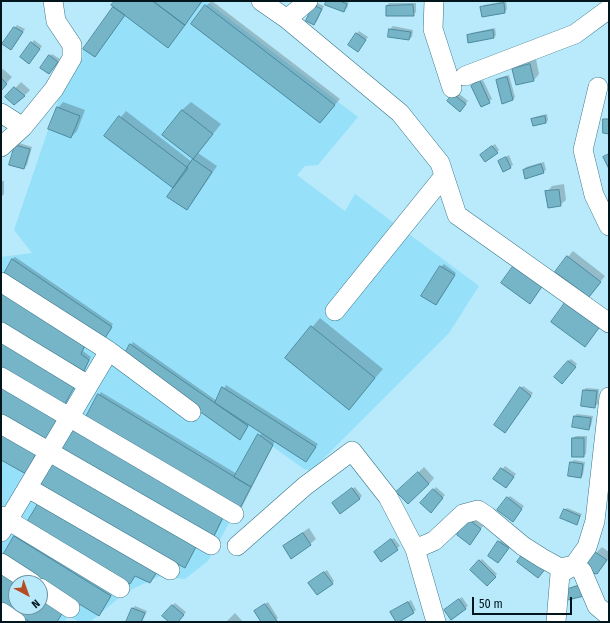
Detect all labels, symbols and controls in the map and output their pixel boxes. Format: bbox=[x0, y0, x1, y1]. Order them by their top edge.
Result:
north arrow bbox=[8, 575, 48, 615]
scale bar bbox=[474, 589, 574, 615]
text: N bbox=[29, 597, 42, 611]
text: 50 m bbox=[479, 597, 503, 611]

